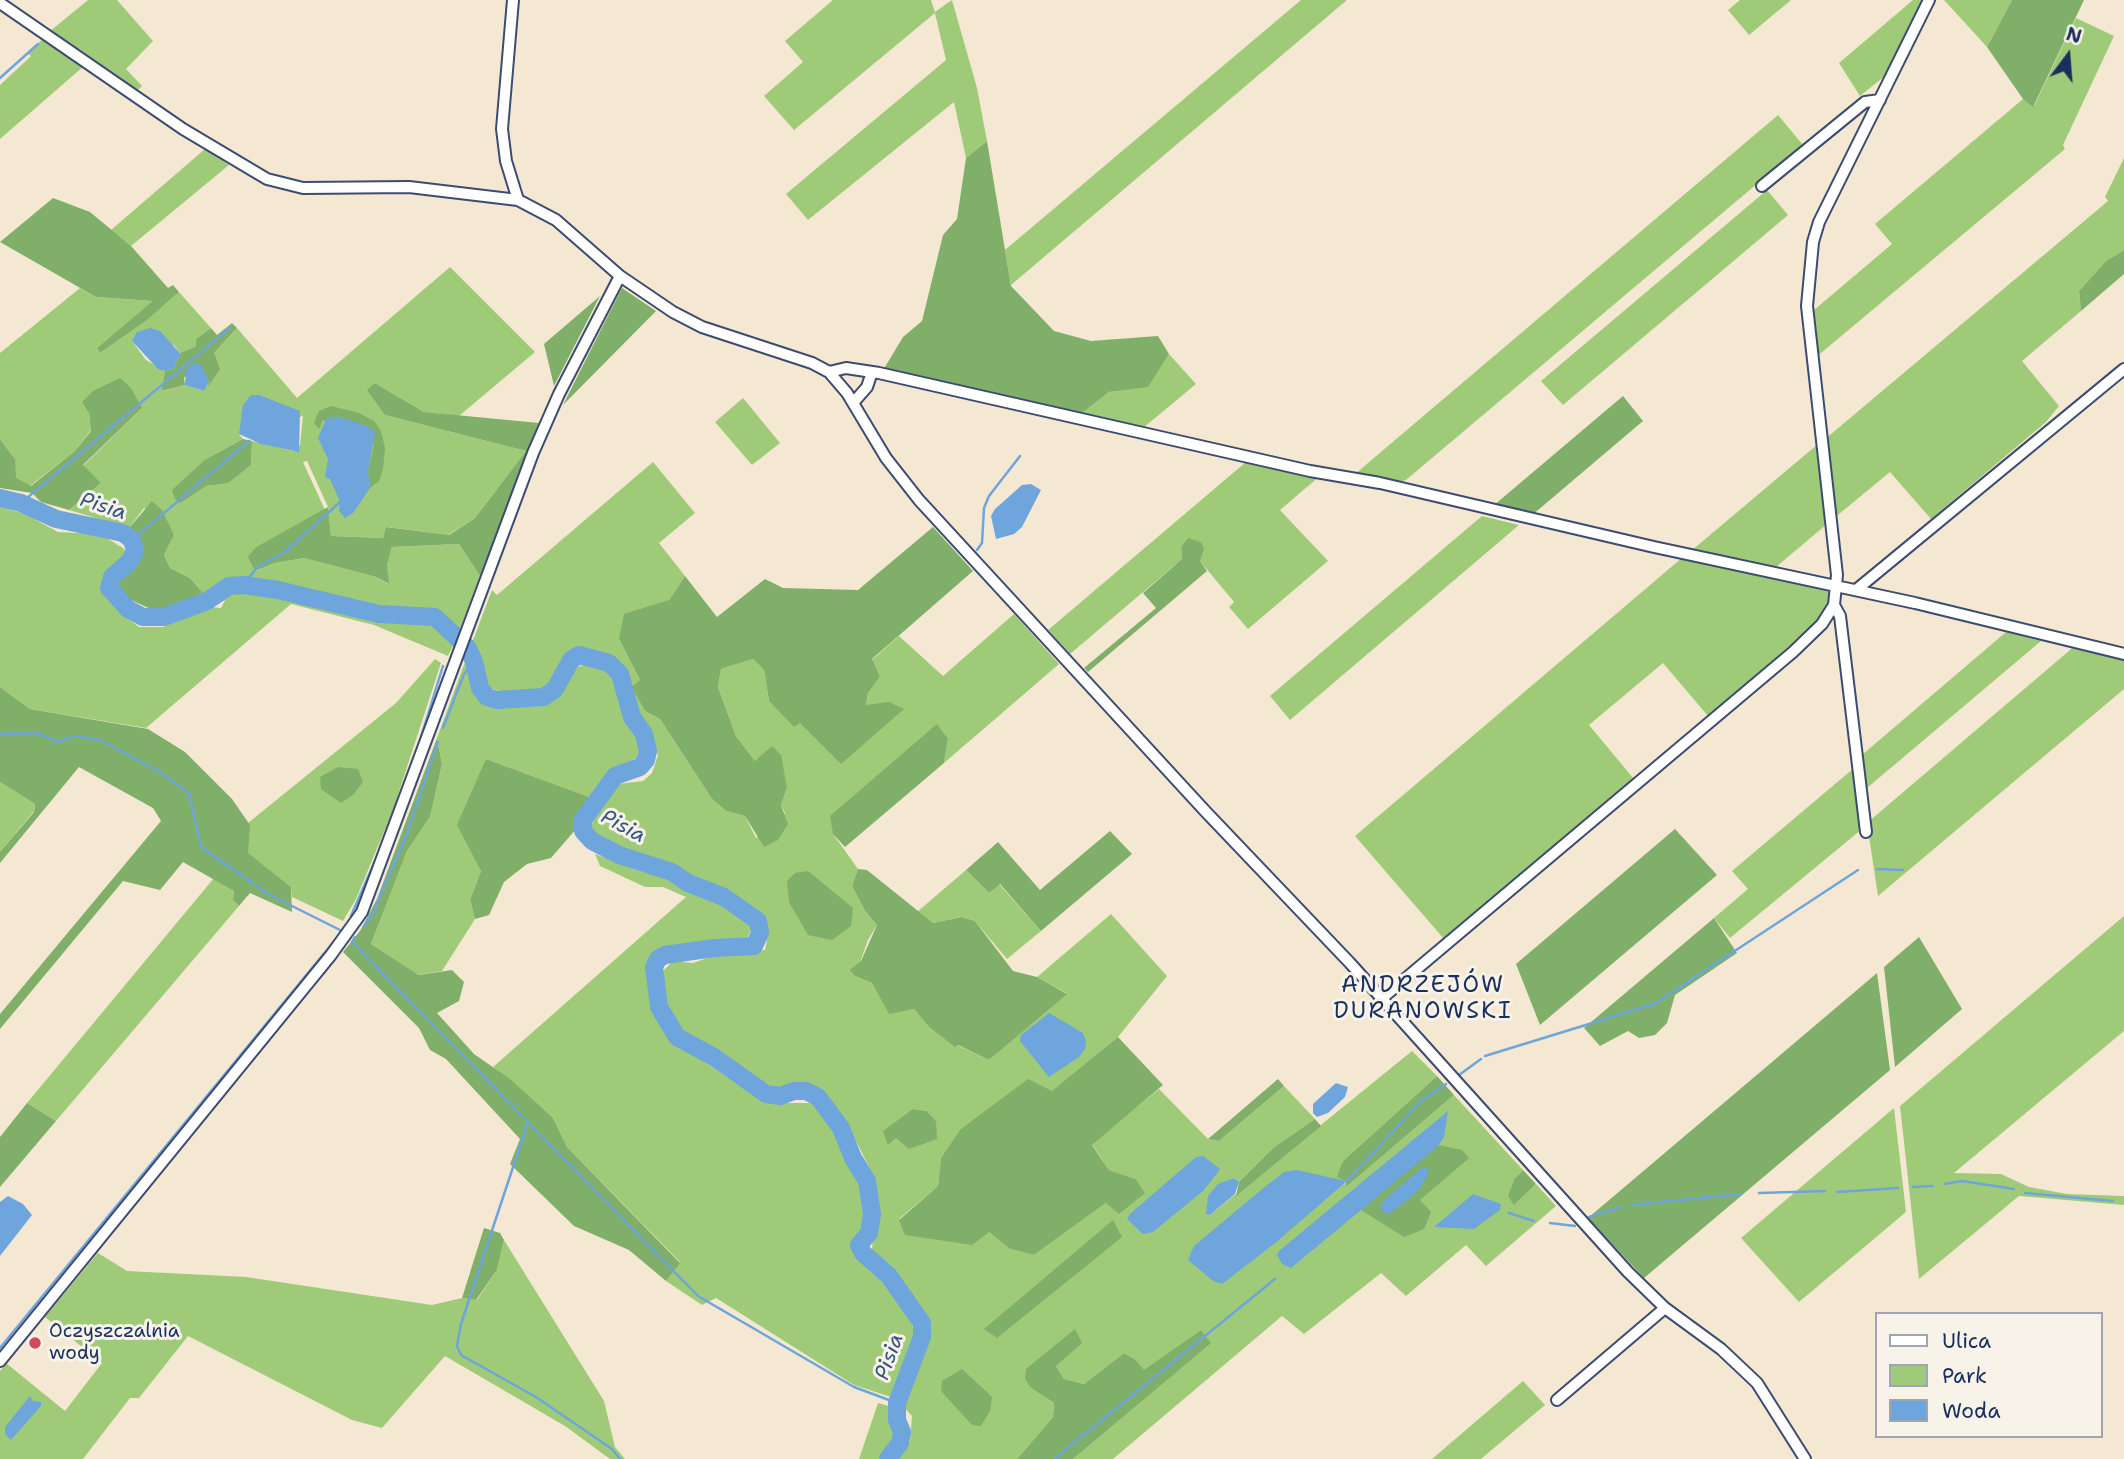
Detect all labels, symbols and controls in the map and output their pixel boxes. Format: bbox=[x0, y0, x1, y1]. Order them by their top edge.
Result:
north arrow bbox=[2033, 21, 2103, 91]
text: N bbox=[2063, 21, 2085, 49]
water label: Pisia bbox=[77, 488, 129, 526]
water label: Pisia bbox=[596, 805, 650, 849]
district label: ANDRZEJÓW DURANOWSKI bbox=[1335, 972, 1511, 1026]
legend bbox=[1876, 1312, 2103, 1438]
place label: Oczyszczalnia wody bbox=[49, 1321, 180, 1365]
text: Ulica bbox=[1942, 1327, 1991, 1355]
water label: Pisia bbox=[870, 1331, 910, 1383]
marker: Oczyszczalnia wody bbox=[27, 1335, 43, 1351]
text: Park bbox=[1942, 1362, 1987, 1390]
text: Woda bbox=[1942, 1397, 2000, 1425]

